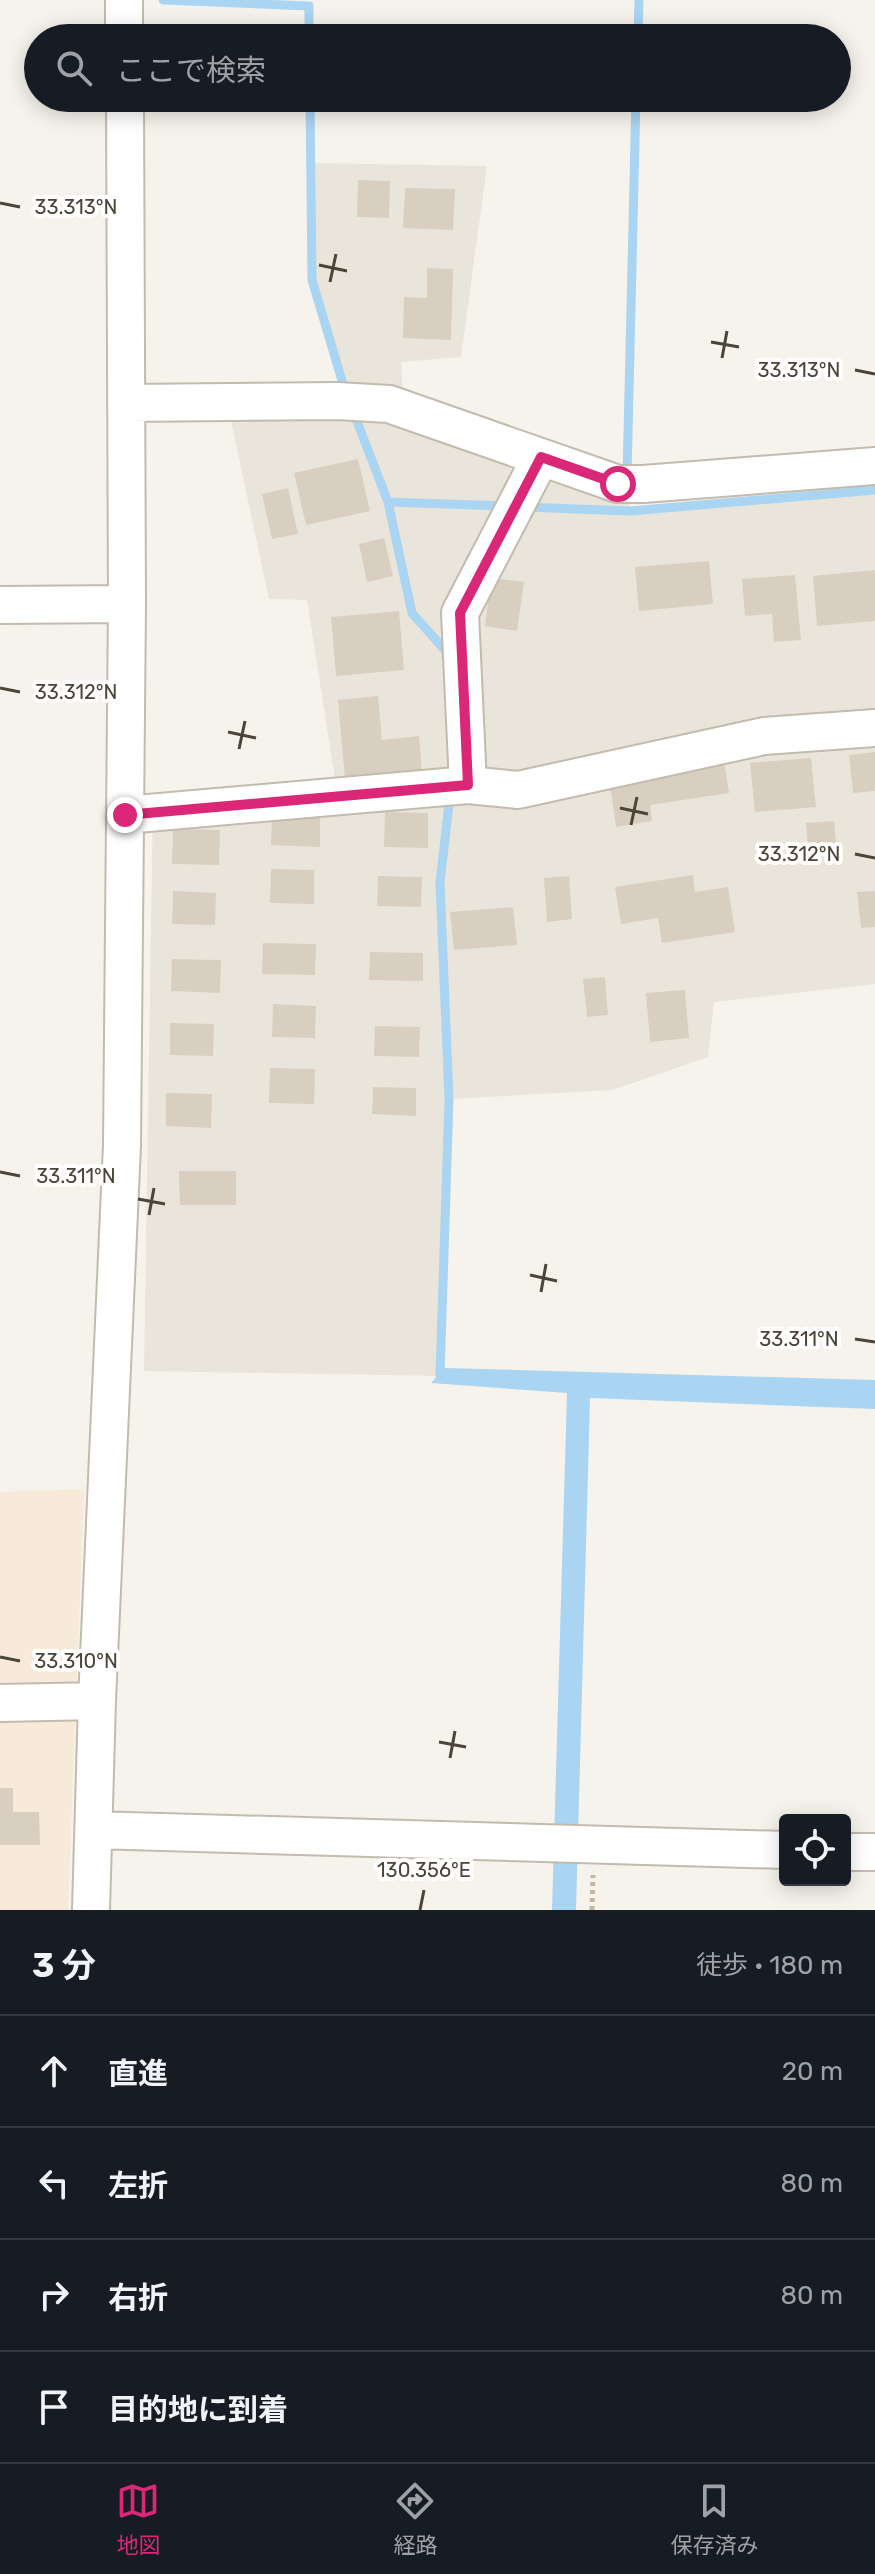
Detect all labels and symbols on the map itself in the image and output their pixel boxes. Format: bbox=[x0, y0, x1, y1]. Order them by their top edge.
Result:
text: 33.313°N bbox=[35, 195, 117, 219]
text: 33.313°N bbox=[758, 358, 840, 382]
route start bbox=[600, 466, 636, 502]
text: 33.312°N bbox=[35, 680, 117, 704]
route end bbox=[107, 797, 143, 833]
text: 33.312°N bbox=[758, 842, 840, 866]
text: 33.311°N bbox=[36, 1164, 116, 1188]
text: 33.311°N bbox=[759, 1327, 839, 1351]
text: 33.310°N bbox=[34, 1649, 118, 1673]
text: 130.356°E bbox=[377, 1858, 471, 1882]

